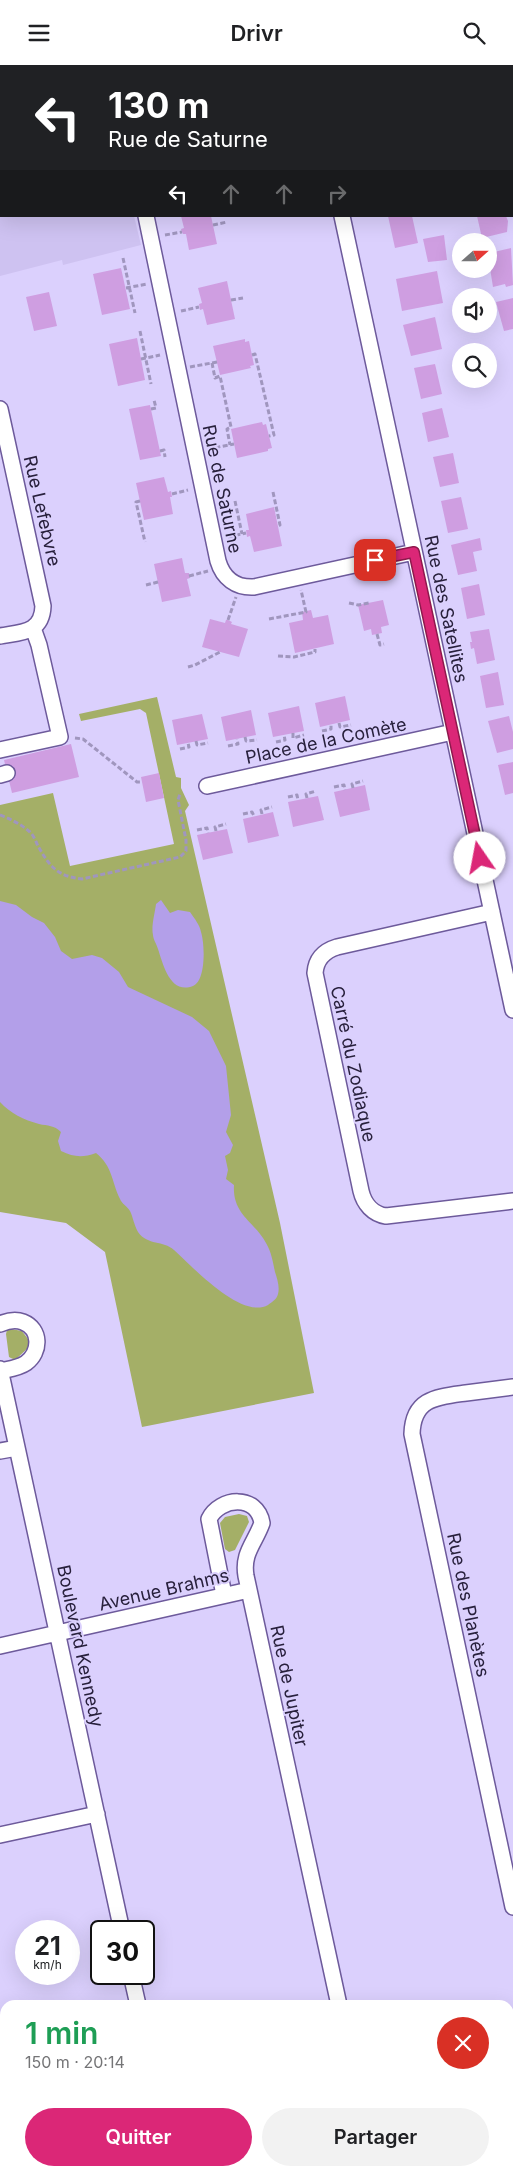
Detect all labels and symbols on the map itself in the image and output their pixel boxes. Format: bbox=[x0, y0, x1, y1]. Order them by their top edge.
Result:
north arrow bbox=[452, 233, 498, 277]
street label: Rue de Saturne bbox=[199, 423, 246, 555]
street label: Rue Lefebvre bbox=[20, 454, 65, 568]
street label: Rue des Satellites bbox=[421, 533, 472, 685]
pin bbox=[354, 539, 396, 581]
street label: Place de la Comète bbox=[243, 713, 408, 768]
position arrow bbox=[453, 831, 505, 883]
street label: Carré du Zodiaque bbox=[327, 984, 380, 1144]
street label: Rue des Planètes bbox=[443, 1531, 494, 1679]
street label: Boulevard Kennedy bbox=[53, 1563, 108, 1729]
street label: Avenue Brahms bbox=[97, 1564, 231, 1615]
street label: Rue de Jupiter bbox=[266, 1623, 313, 1749]
speed limit sign: 30 bbox=[90, 1920, 155, 1985]

